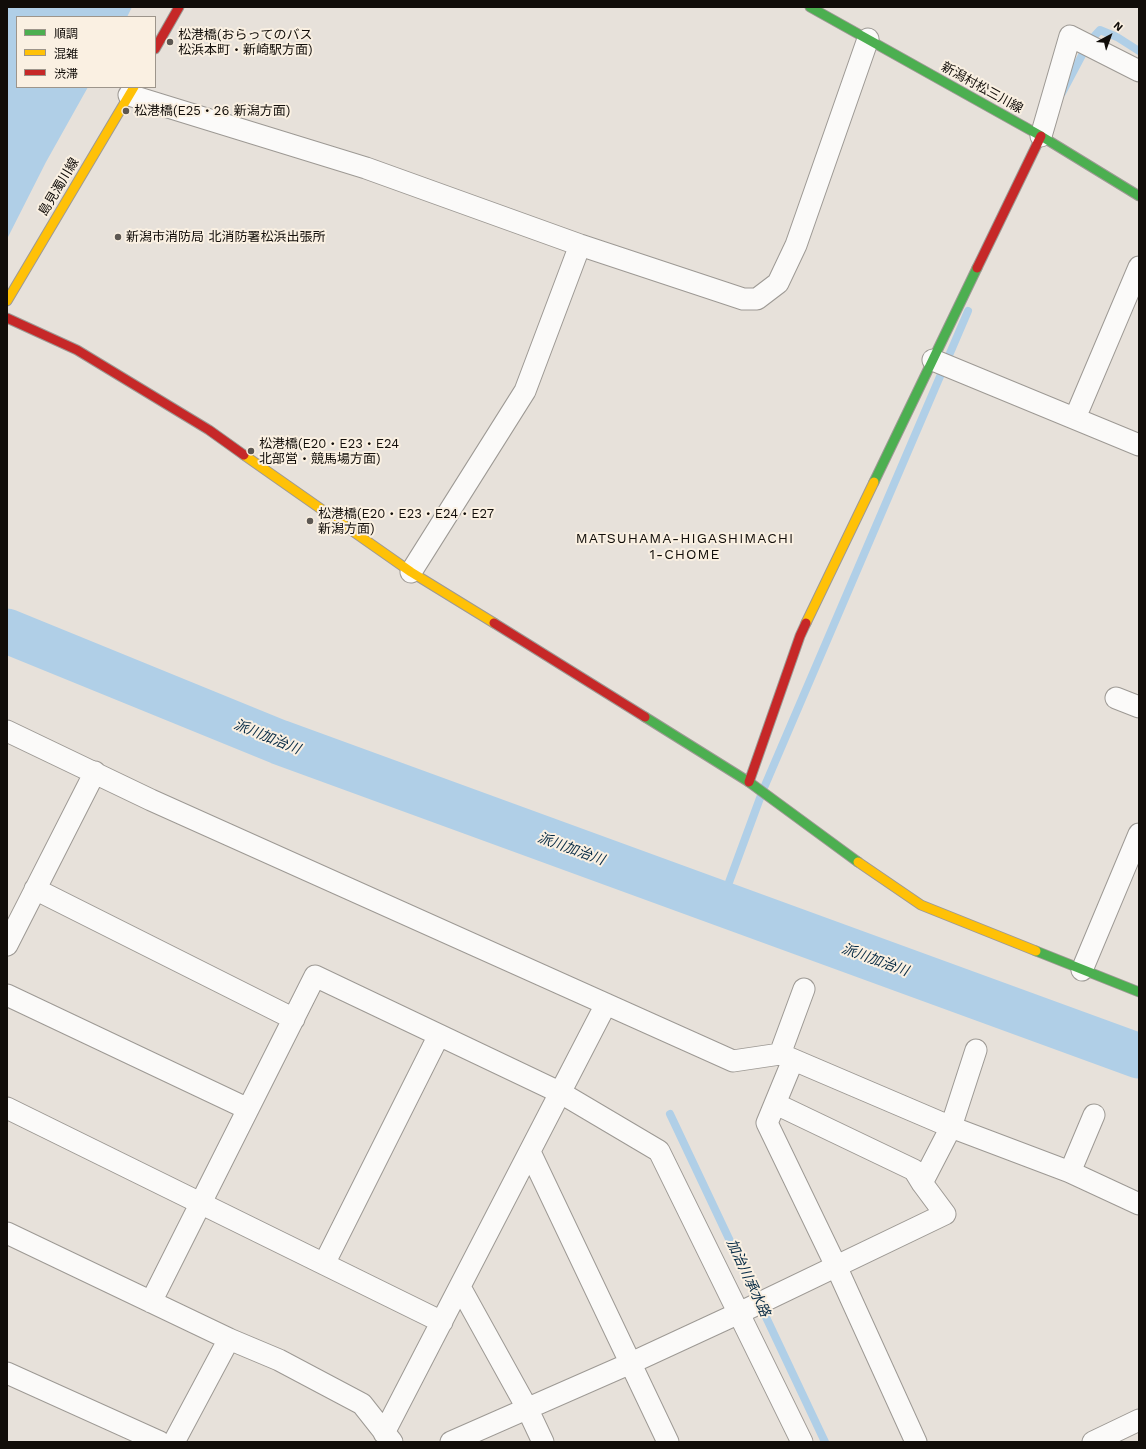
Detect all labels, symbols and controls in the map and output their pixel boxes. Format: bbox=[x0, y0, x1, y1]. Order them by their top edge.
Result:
legend bbox=[16, 16, 156, 88]
north arrow bbox=[1090, 16, 1130, 56]
text: N bbox=[1111, 19, 1126, 34]
text: 順調 bbox=[54, 27, 78, 41]
place label: 松港橋(おらってのバス 松浜本町・新崎駅方面) bbox=[178, 27, 313, 58]
marker: 松港橋(おらってのバス 松浜本町・新崎駅方面) bbox=[165, 37, 175, 47]
text: 混雑 bbox=[54, 47, 78, 61]
street label: 新潟村松三川線 bbox=[938, 59, 1026, 117]
text: 渋滞 bbox=[54, 67, 78, 81]
place label: 松港橋(E25・26 新潟方面) bbox=[134, 103, 290, 119]
marker: 松港橋(E25・26 新潟方面) bbox=[121, 106, 131, 116]
street label: 島見濁川線 bbox=[36, 155, 82, 219]
place label: 新潟市消防局 北消防署松浜出張所 bbox=[126, 229, 325, 245]
marker: 新潟市消防局 北消防署松浜出張所 bbox=[113, 232, 123, 242]
place label: 松港橋(E20・E23・E24 北部営・競馬場方面) bbox=[259, 436, 399, 467]
marker: 松港橋(E20・E23・E24 北部営・競馬場方面) bbox=[246, 446, 256, 456]
place label: 松港橋(E20・E23・E24・E27 新潟方面) bbox=[318, 506, 494, 537]
marker: 松港橋(E20・E23・E24・E27 新潟方面) bbox=[305, 516, 315, 526]
district label: MATSUHAMA-HIGASHIMACHI 1-CHOME bbox=[576, 531, 794, 564]
water label: 派川加治川 bbox=[231, 716, 303, 758]
water label: 派川加治川 bbox=[535, 829, 607, 869]
water label: 派川加治川 bbox=[839, 940, 911, 980]
water label: 加治川承水路 bbox=[723, 1236, 773, 1320]

